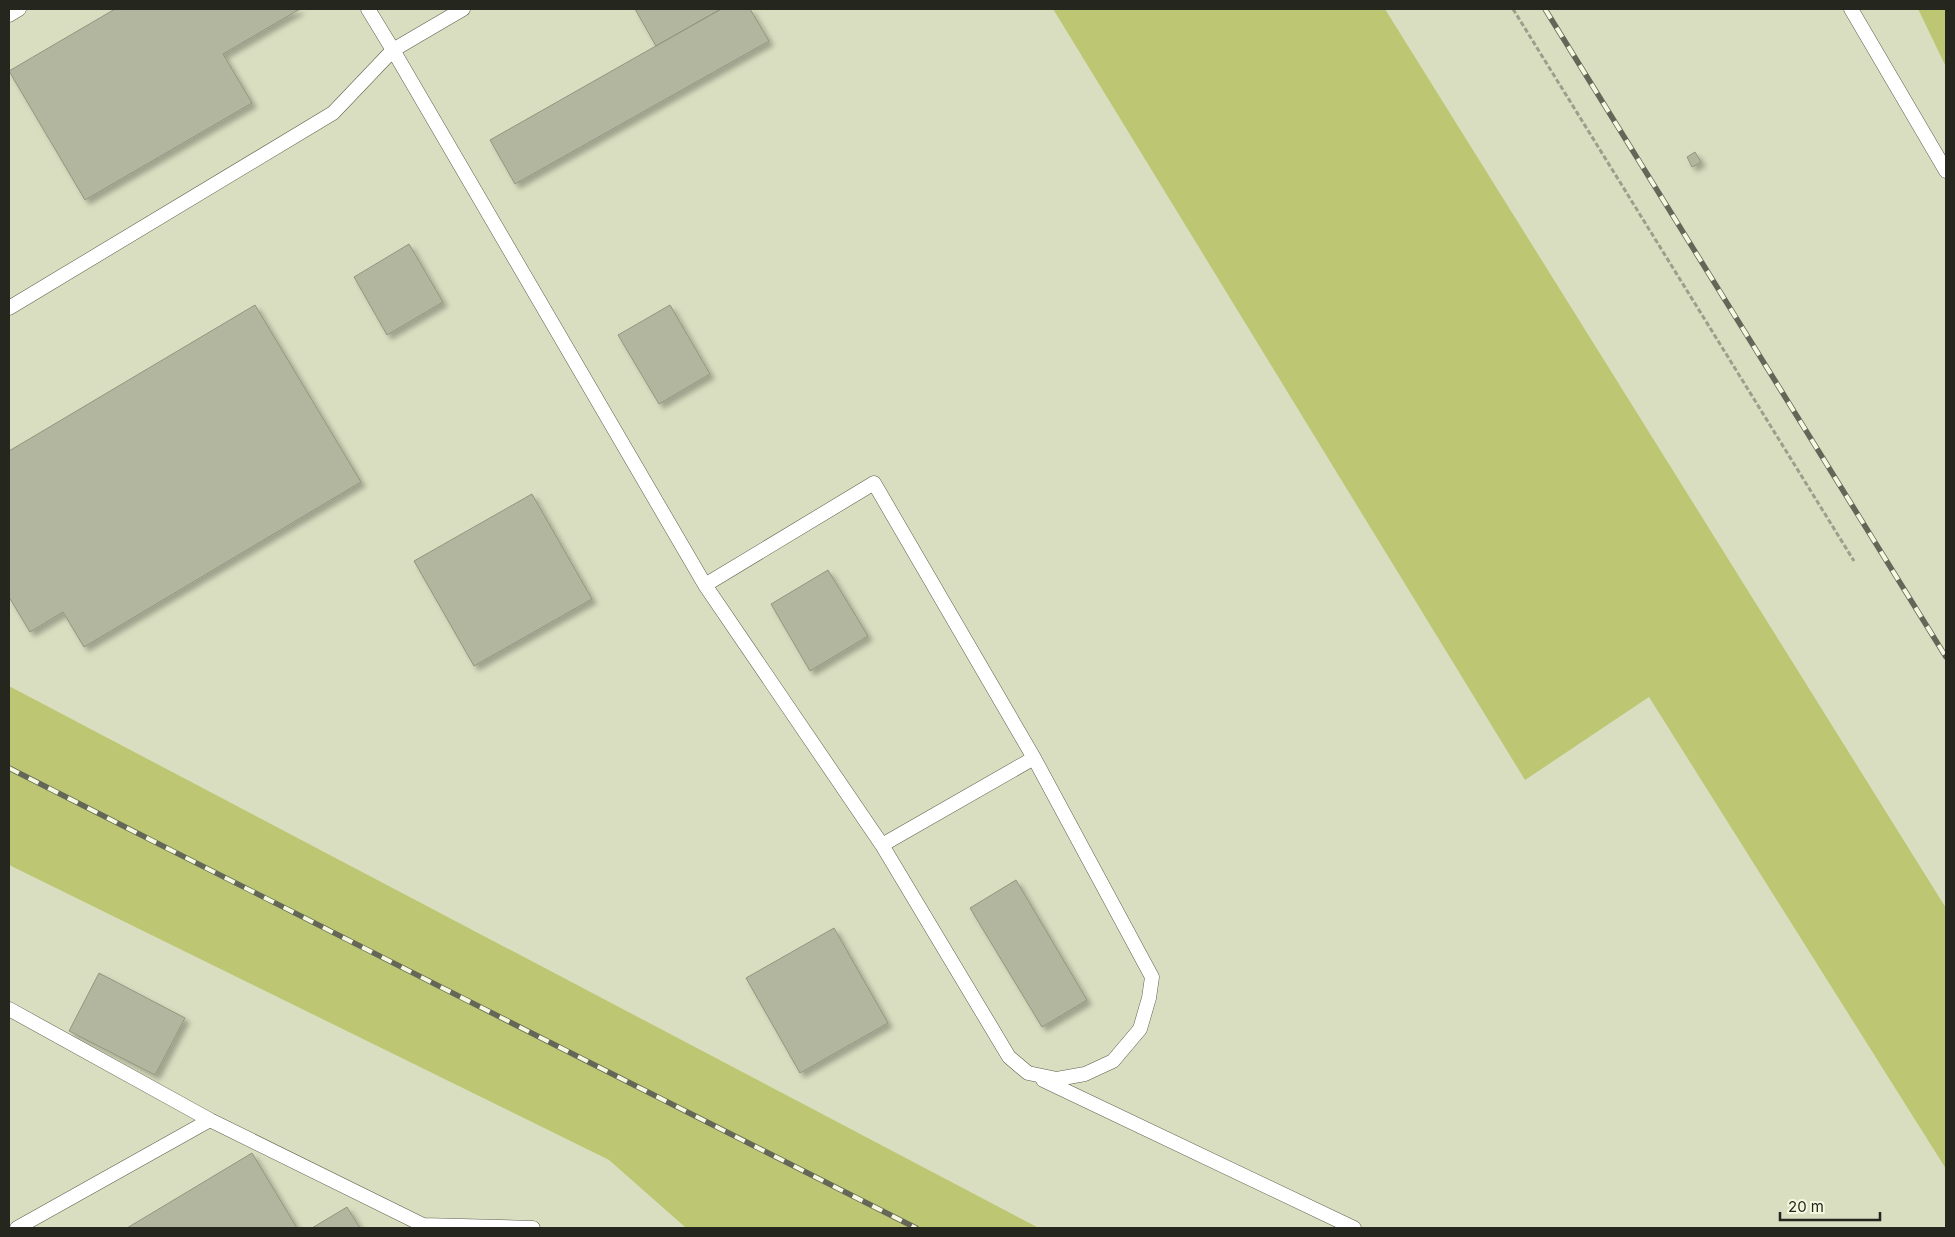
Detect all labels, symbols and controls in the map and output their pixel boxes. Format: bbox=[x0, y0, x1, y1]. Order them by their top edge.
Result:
scale bar bbox=[1780, 1190, 1880, 1222]
text: 20 m bbox=[1788, 1197, 1824, 1216]

